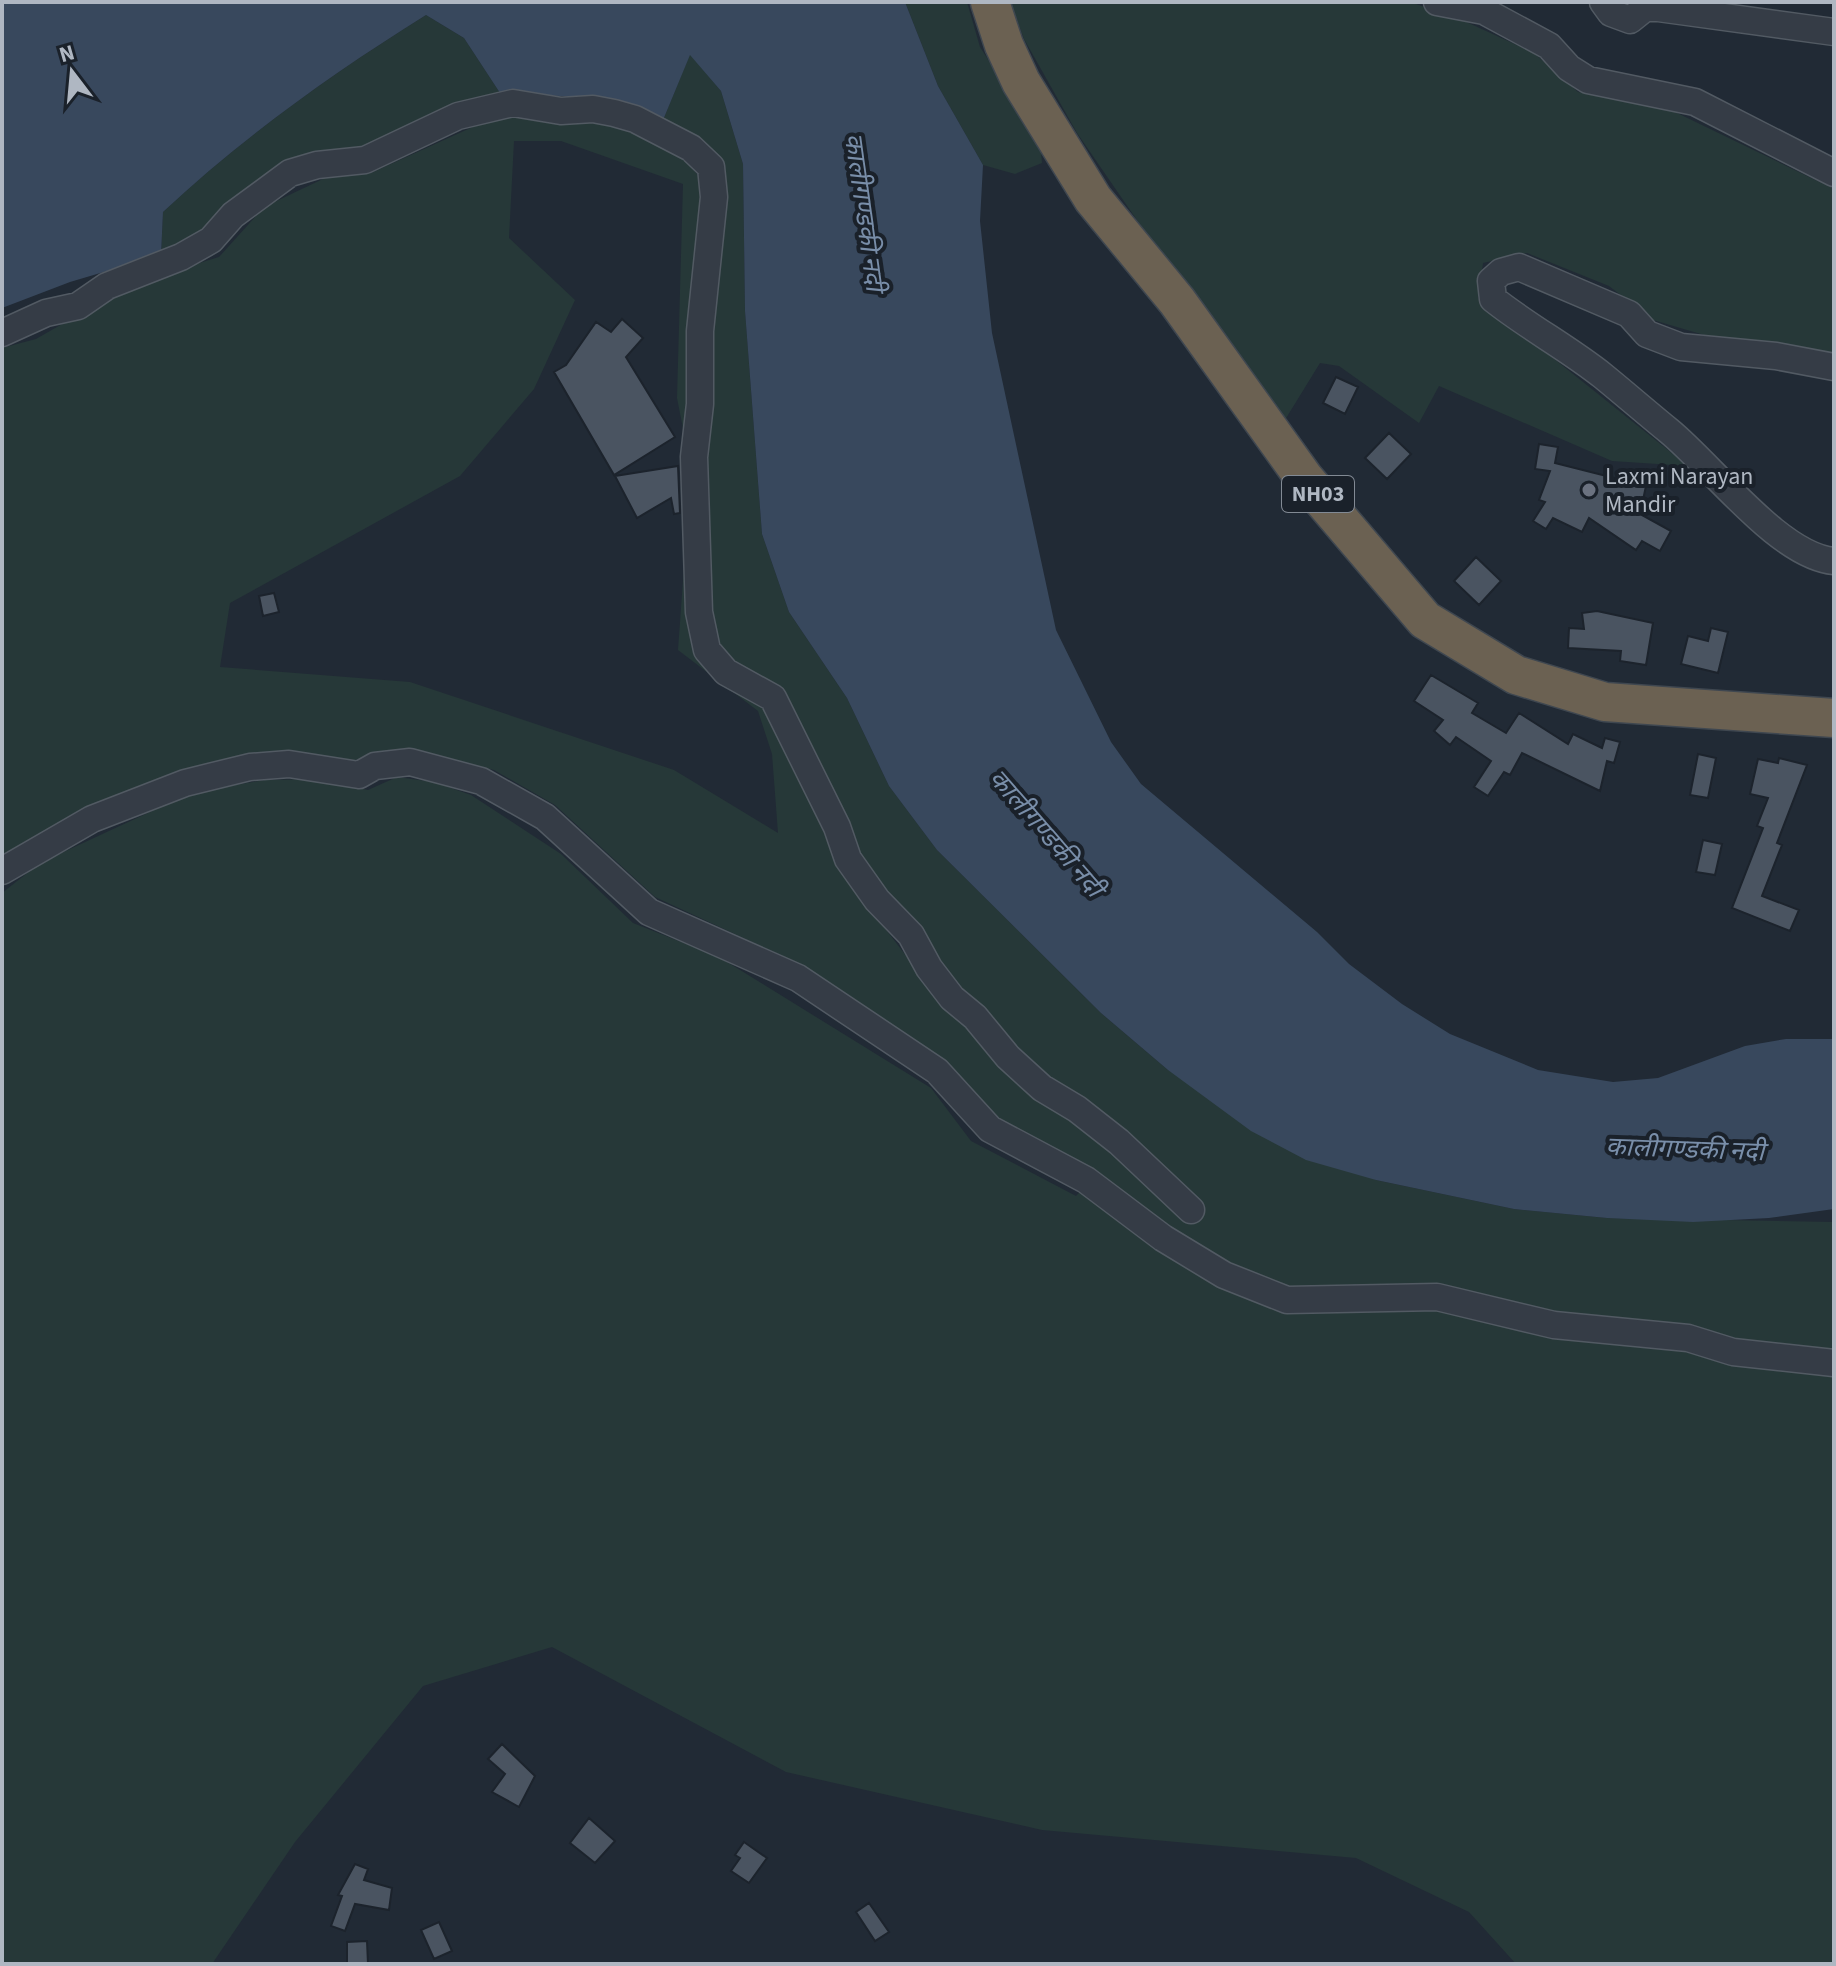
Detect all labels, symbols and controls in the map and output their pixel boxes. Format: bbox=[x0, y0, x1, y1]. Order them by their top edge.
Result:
north arrow bbox=[32, 32, 112, 112]
text: N bbox=[55, 36, 78, 71]
water label: कालीगण्डकी नदी bbox=[835, 131, 894, 298]
place label: Laxmi Narayan Mandir bbox=[1605, 459, 1754, 522]
road number: NH03 bbox=[1282, 476, 1354, 512]
marker: Laxmi Narayan Mandir bbox=[1580, 481, 1598, 499]
water label: कालीगण्डकी नदी bbox=[980, 761, 1116, 909]
water label: कालीगण्डकी नदी bbox=[1605, 1128, 1770, 1170]

